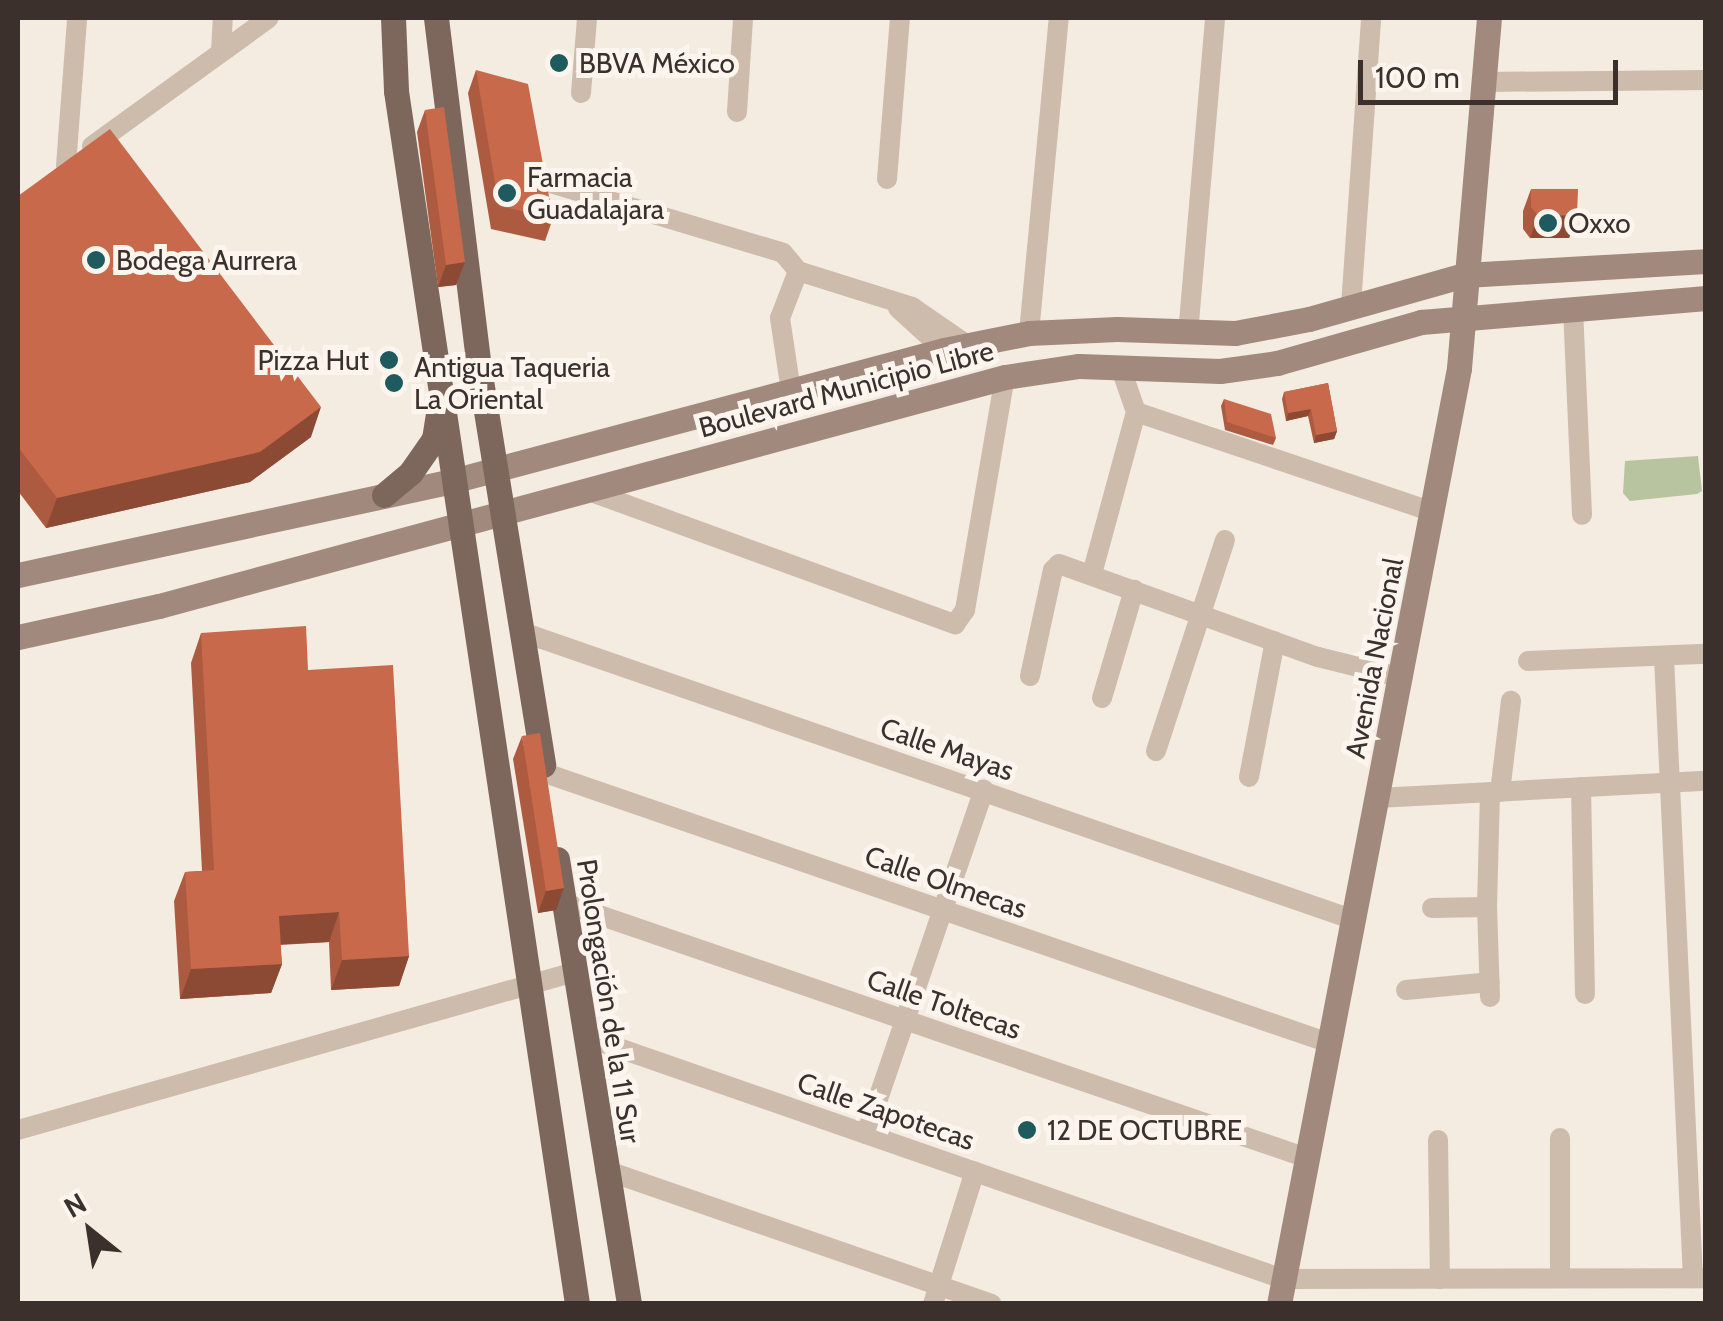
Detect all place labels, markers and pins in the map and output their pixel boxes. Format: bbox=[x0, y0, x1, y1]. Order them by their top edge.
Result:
place label: BBVA México bbox=[579, 46, 735, 80]
marker: BBVA México bbox=[548, 52, 570, 74]
place label: Farmacia Guadalajara bbox=[527, 160, 664, 226]
marker: Farmacia Guadalajara bbox=[496, 182, 518, 204]
place label: Oxxo bbox=[1568, 206, 1631, 240]
marker: Oxxo bbox=[1537, 212, 1559, 234]
place label: Bodega Aurrera bbox=[116, 243, 297, 277]
marker: Bodega Aurrera bbox=[85, 249, 107, 271]
place label: Pizza Hut bbox=[258, 343, 369, 377]
marker: Pizza Hut bbox=[378, 349, 400, 371]
place label: Antigua Taqueria La Oriental bbox=[414, 350, 610, 416]
marker: Antigua Taqueria La Oriental bbox=[383, 372, 405, 394]
place label: 12 DE OCTUBRE bbox=[1047, 1113, 1242, 1147]
marker: 12 DE OCTUBRE bbox=[1016, 1119, 1038, 1141]

